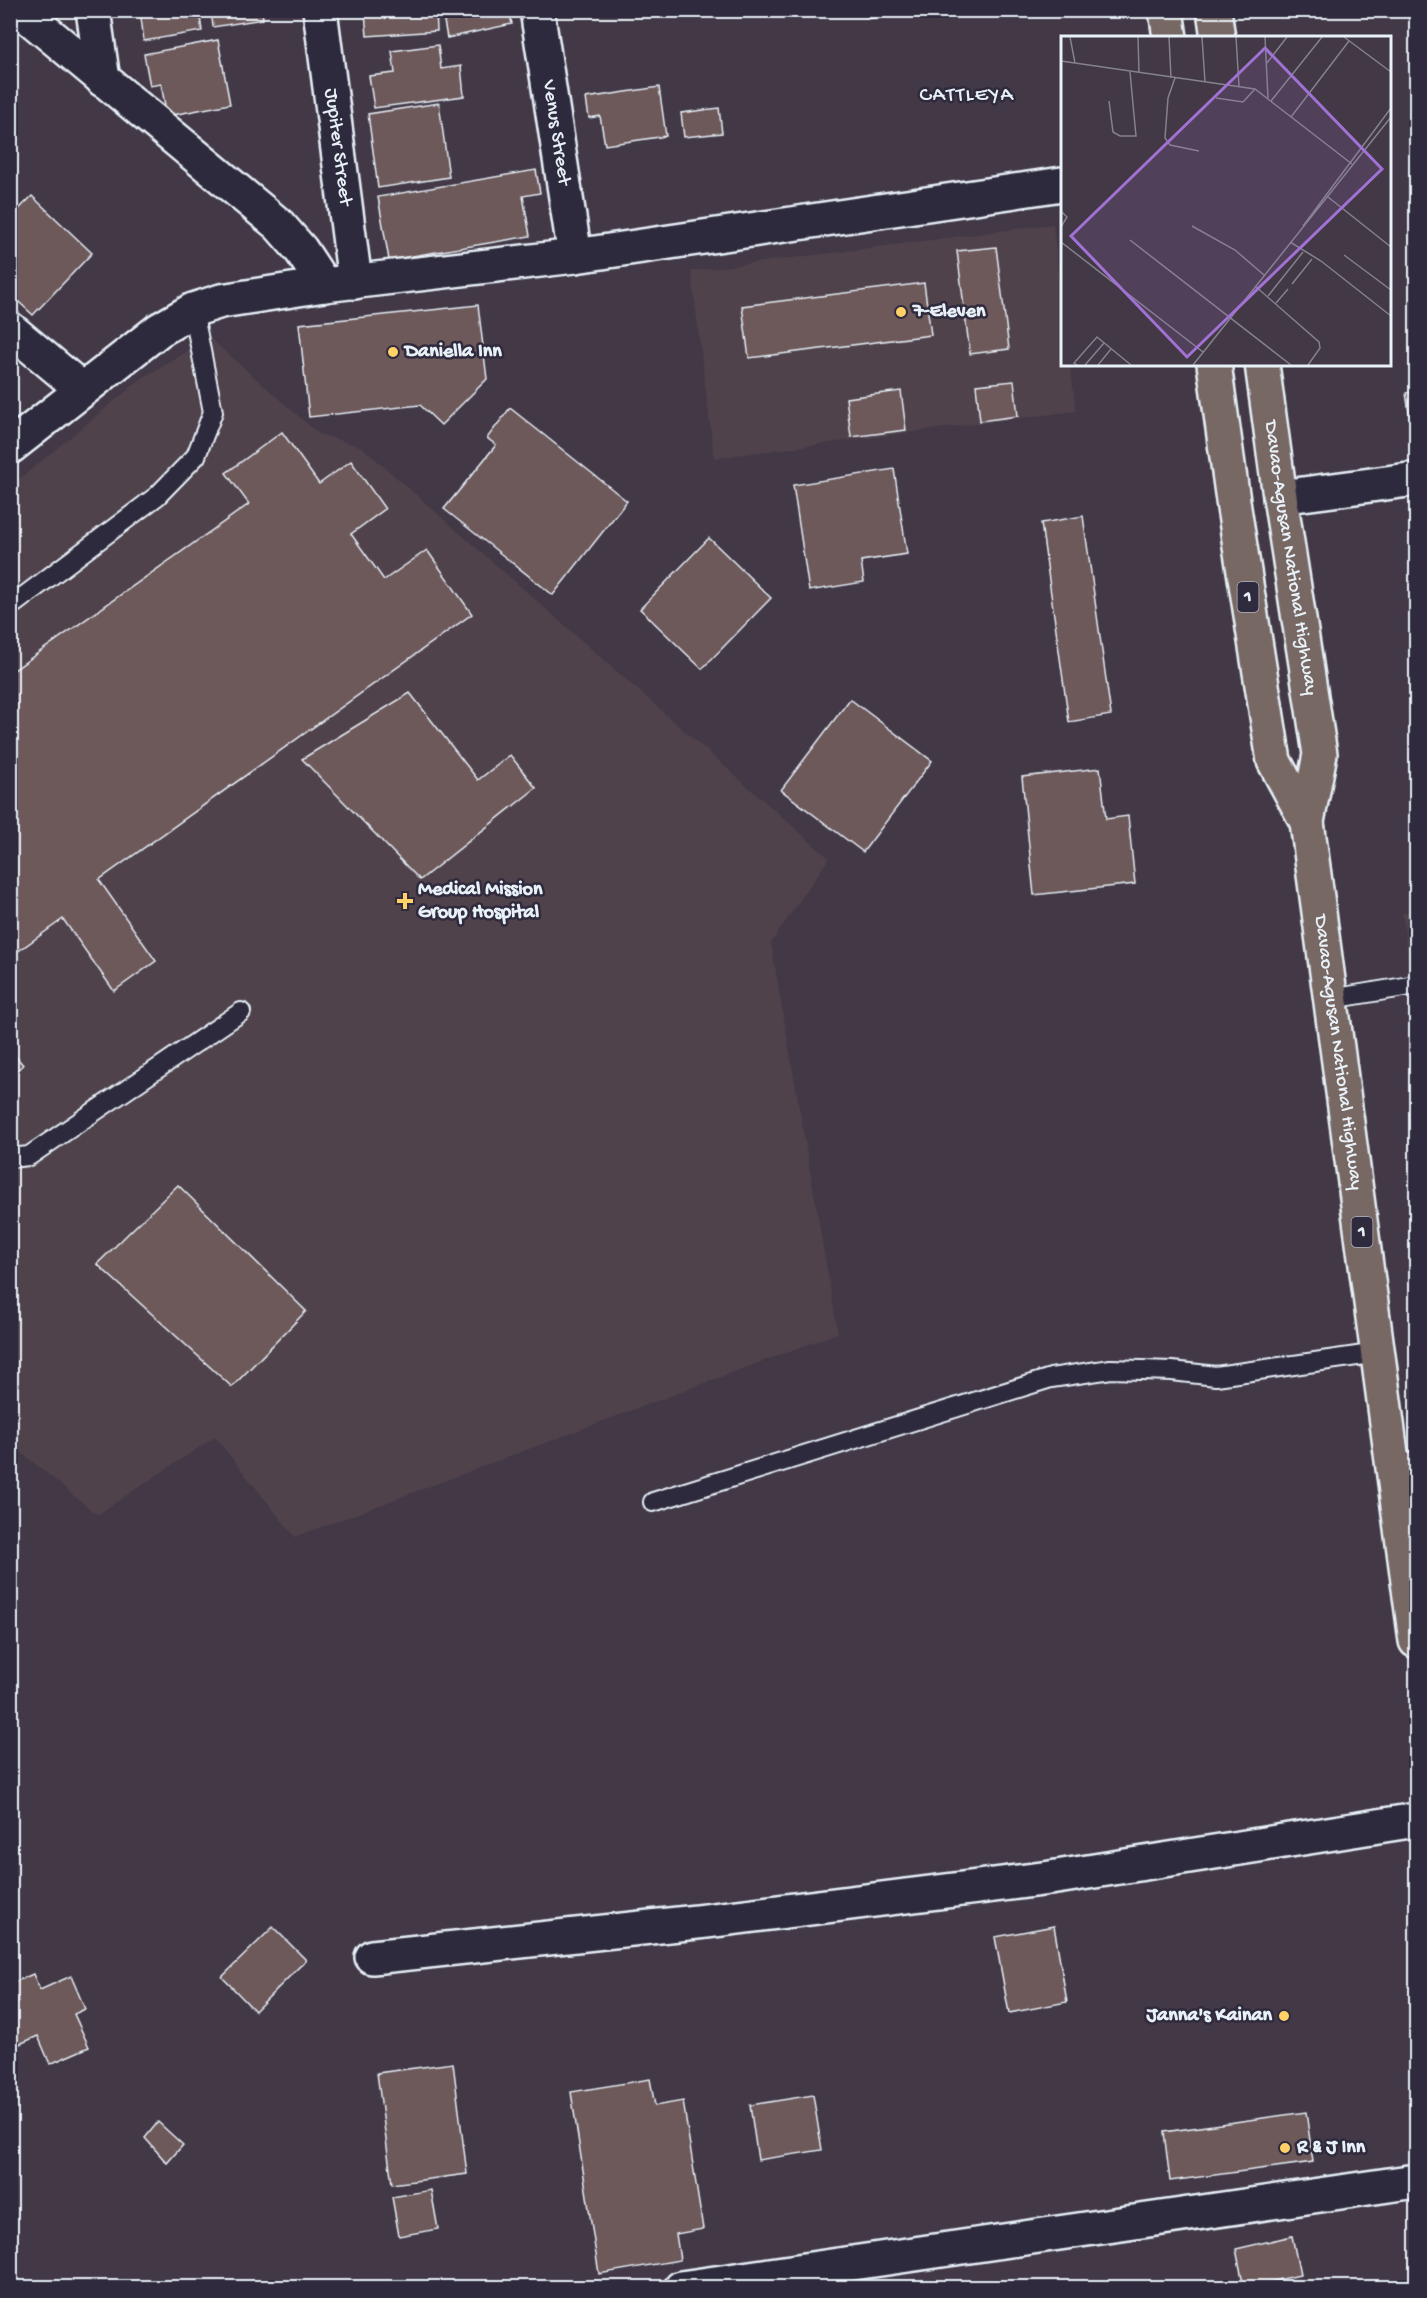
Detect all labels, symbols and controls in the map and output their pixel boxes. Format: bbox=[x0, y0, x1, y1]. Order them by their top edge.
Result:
inset map bbox=[1061, 36, 1391, 366]
street label: Venus Street bbox=[536, 77, 576, 188]
district label: CATTLEYA bbox=[920, 84, 1015, 109]
street label: Jupiter Street bbox=[319, 87, 357, 209]
place label: 7-Eleven bbox=[912, 301, 986, 324]
marker: 7-Eleven bbox=[894, 305, 908, 319]
place label: Daniella Inn bbox=[403, 341, 502, 364]
marker: Daniella Inn bbox=[386, 345, 400, 359]
street label: Davao-Agusan National Highway bbox=[1258, 417, 1322, 697]
road number: 1 bbox=[1238, 582, 1258, 612]
place label: Medical Mission Group Hospital bbox=[418, 879, 543, 925]
marker: Medical Mission Group Hospital bbox=[396, 892, 414, 910]
street label: Davao-Agusan National Highway bbox=[1308, 911, 1367, 1192]
road number: 1 bbox=[1352, 1217, 1372, 1247]
place label: Janna's Kainan bbox=[1145, 2005, 1272, 2028]
marker: Janna's Kainan bbox=[1277, 2009, 1291, 2023]
place label: R & J Inn bbox=[1296, 2137, 1366, 2160]
marker: R & J Inn bbox=[1278, 2141, 1292, 2155]

